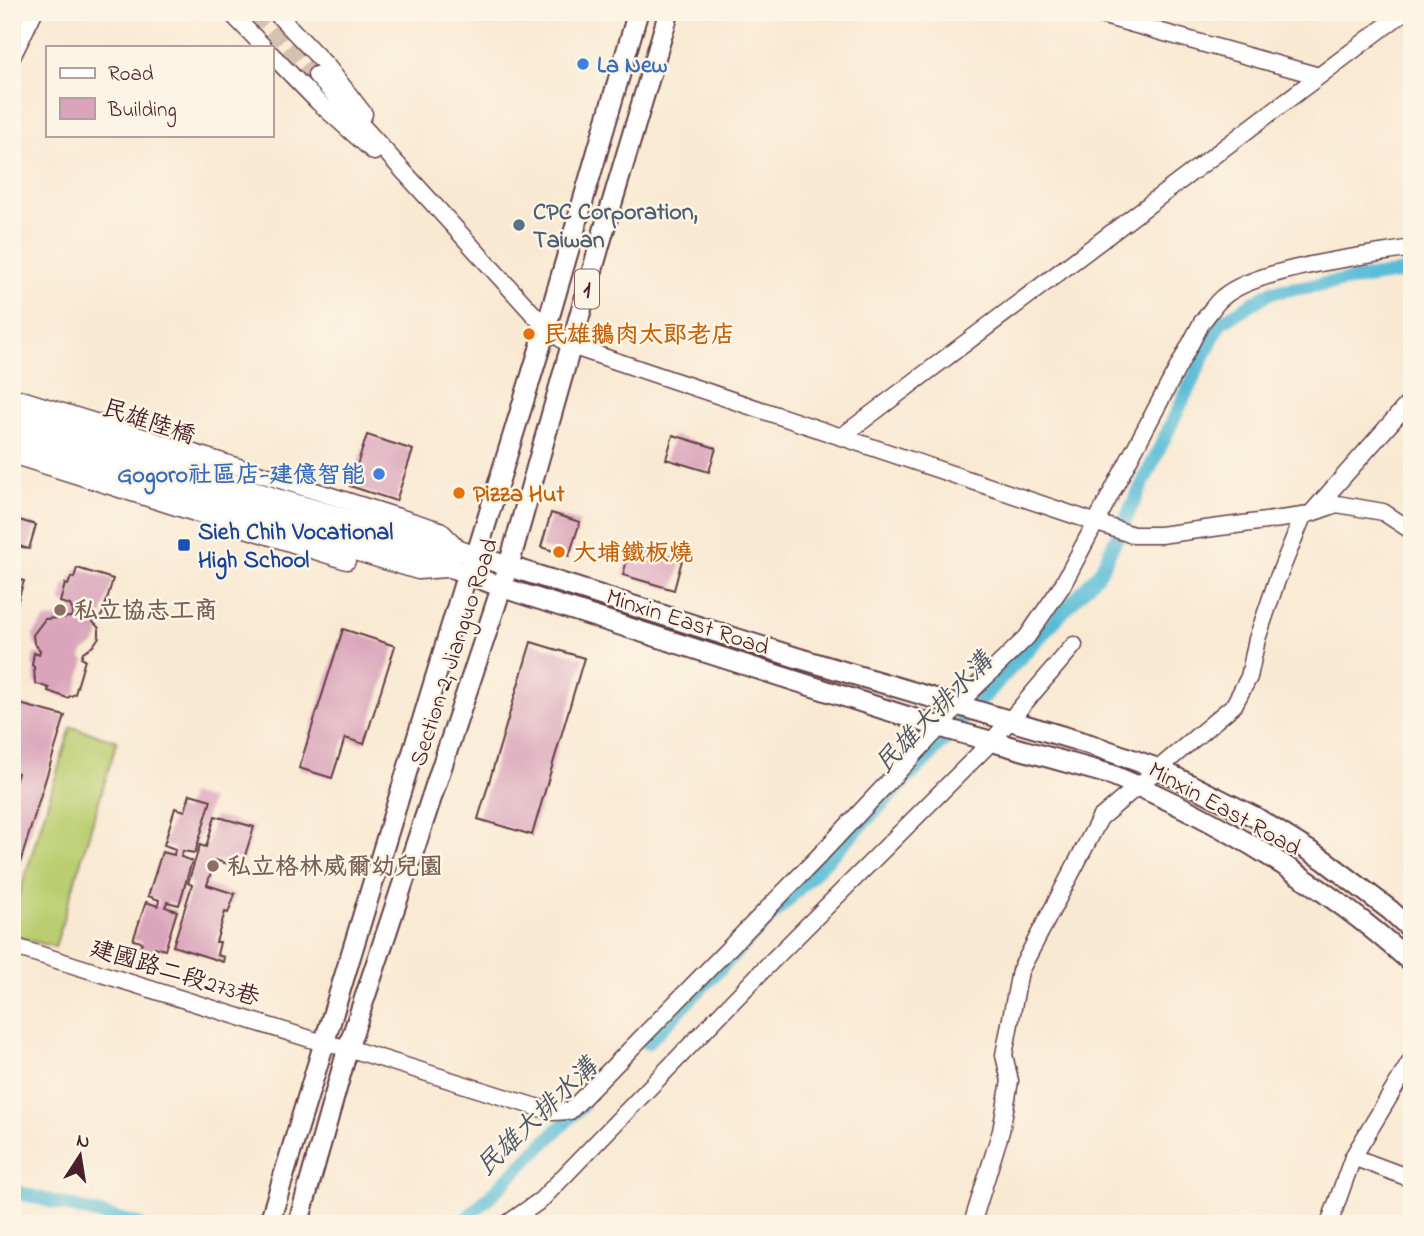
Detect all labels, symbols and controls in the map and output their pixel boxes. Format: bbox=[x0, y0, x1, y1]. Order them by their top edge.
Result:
legend bbox=[46, 46, 273, 136]
place label: La New bbox=[597, 49, 668, 84]
marker: La New bbox=[575, 56, 591, 72]
text: Road bbox=[108, 60, 154, 90]
text: Building bbox=[107, 96, 177, 128]
place label: CPC Corporation, Taiwan bbox=[533, 196, 698, 259]
marker: CPC Corporation, Taiwan bbox=[511, 217, 527, 233]
road number: 1 bbox=[575, 270, 599, 308]
place label: 民雄鵝肉太郎老店 bbox=[543, 319, 735, 354]
marker: 民雄鵝肉太郎老店 bbox=[521, 326, 537, 342]
street label: 民雄陸橋 bbox=[97, 392, 199, 455]
place label: Gogoro社區店-建億智能 bbox=[117, 459, 365, 495]
marker: Gogoro社區店-建億智能 bbox=[371, 466, 387, 482]
place label: Pizza Hut bbox=[473, 478, 565, 513]
marker: Pizza Hut bbox=[451, 485, 467, 501]
place label: Sieh Chih Vocational High School bbox=[198, 516, 393, 580]
street label: Section 2, Jianguo Road bbox=[402, 534, 509, 771]
marker: Sieh Chih Vocational High School bbox=[176, 537, 192, 553]
place label: 大埔鐵板燒 bbox=[573, 537, 693, 572]
marker: 大埔鐵板燒 bbox=[551, 544, 567, 560]
street label: Minxin East Road bbox=[601, 581, 774, 666]
place label: 私立協志工商 bbox=[74, 595, 218, 630]
marker: 私立協志工商 bbox=[52, 602, 68, 618]
water label: 民雄大排水溝 bbox=[867, 643, 1004, 783]
street label: Minxin East Road bbox=[1141, 754, 1307, 867]
place label: 私立格林威爾幼兒園 bbox=[227, 851, 443, 886]
marker: 私立格林威爾幼兒園 bbox=[205, 858, 221, 874]
street label: 建國路二段273巷 bbox=[85, 932, 263, 1017]
water label: 民雄大排水溝 bbox=[469, 1049, 609, 1186]
north arrow bbox=[46, 1120, 116, 1190]
text: N bbox=[74, 1127, 92, 1156]

